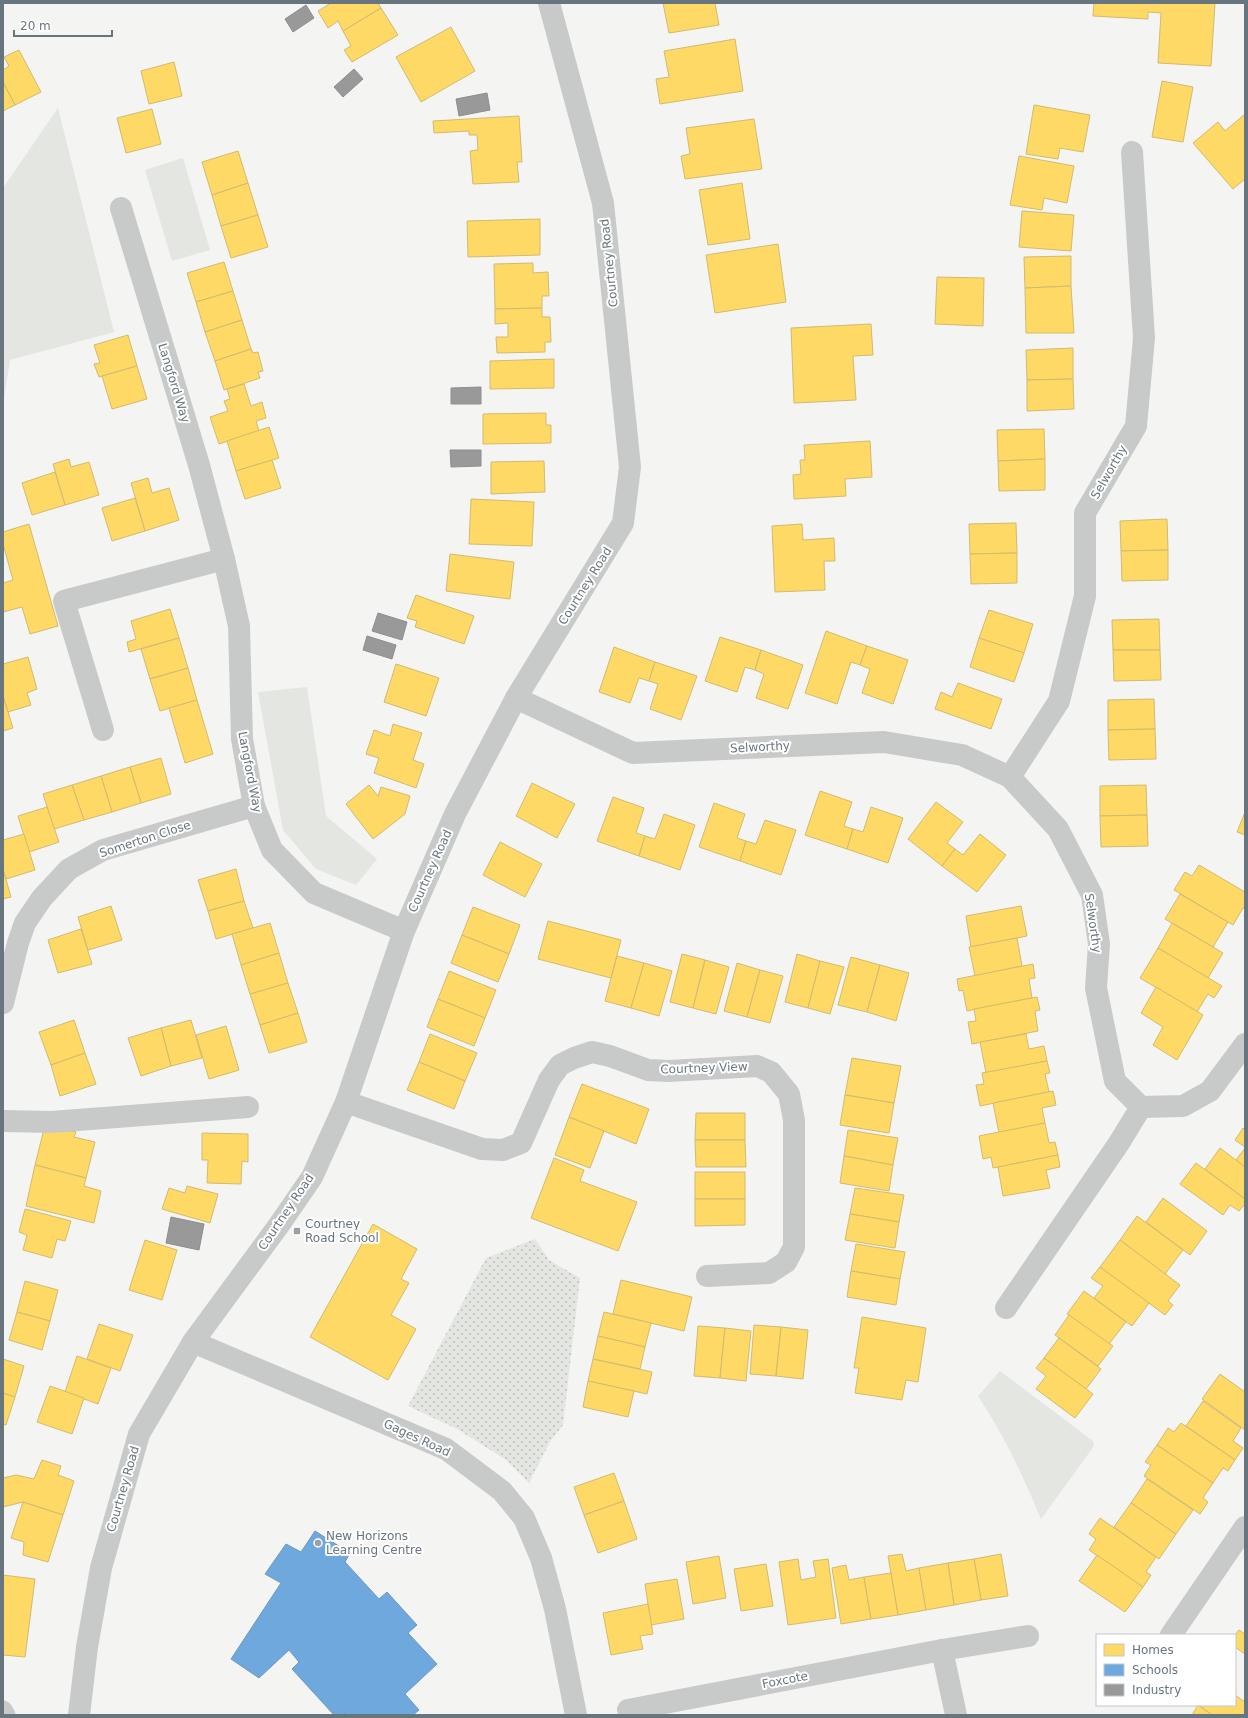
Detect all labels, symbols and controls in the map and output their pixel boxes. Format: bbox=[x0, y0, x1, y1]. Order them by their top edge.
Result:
scale bar bbox=[14, 12, 112, 38]
text: 20 m bbox=[20, 19, 51, 33]
street label: Courtney Road bbox=[597, 218, 621, 308]
street label: Langford Way bbox=[155, 341, 193, 425]
street label: Selworthy bbox=[1088, 443, 1130, 501]
street label: Courtney Road bbox=[555, 545, 615, 627]
street label: Langford Way bbox=[235, 730, 265, 814]
street label: Selworthy bbox=[730, 738, 790, 756]
street label: Somerton Close bbox=[98, 818, 192, 860]
street label: Courtney Road bbox=[406, 828, 454, 914]
street label: Selworthy bbox=[1082, 892, 1104, 954]
street label: Courtney View bbox=[660, 1059, 748, 1077]
street label: Courtney Road bbox=[255, 1171, 317, 1253]
place label: Courtney Road School bbox=[305, 1217, 379, 1245]
marker: Courtney Road School bbox=[292, 1226, 302, 1236]
street label: Gages Road bbox=[381, 1416, 453, 1460]
street label: Courtney Road bbox=[104, 1444, 142, 1534]
place label: New Horizons Learning Centre bbox=[326, 1529, 422, 1557]
marker: New Horizons Learning Centre bbox=[313, 1538, 323, 1548]
legend bbox=[1096, 1634, 1236, 1706]
text: Homes bbox=[1132, 1643, 1174, 1657]
text: Schools bbox=[1132, 1663, 1178, 1677]
street label: Foxcote bbox=[761, 1669, 809, 1691]
text: Industry bbox=[1132, 1683, 1181, 1697]

